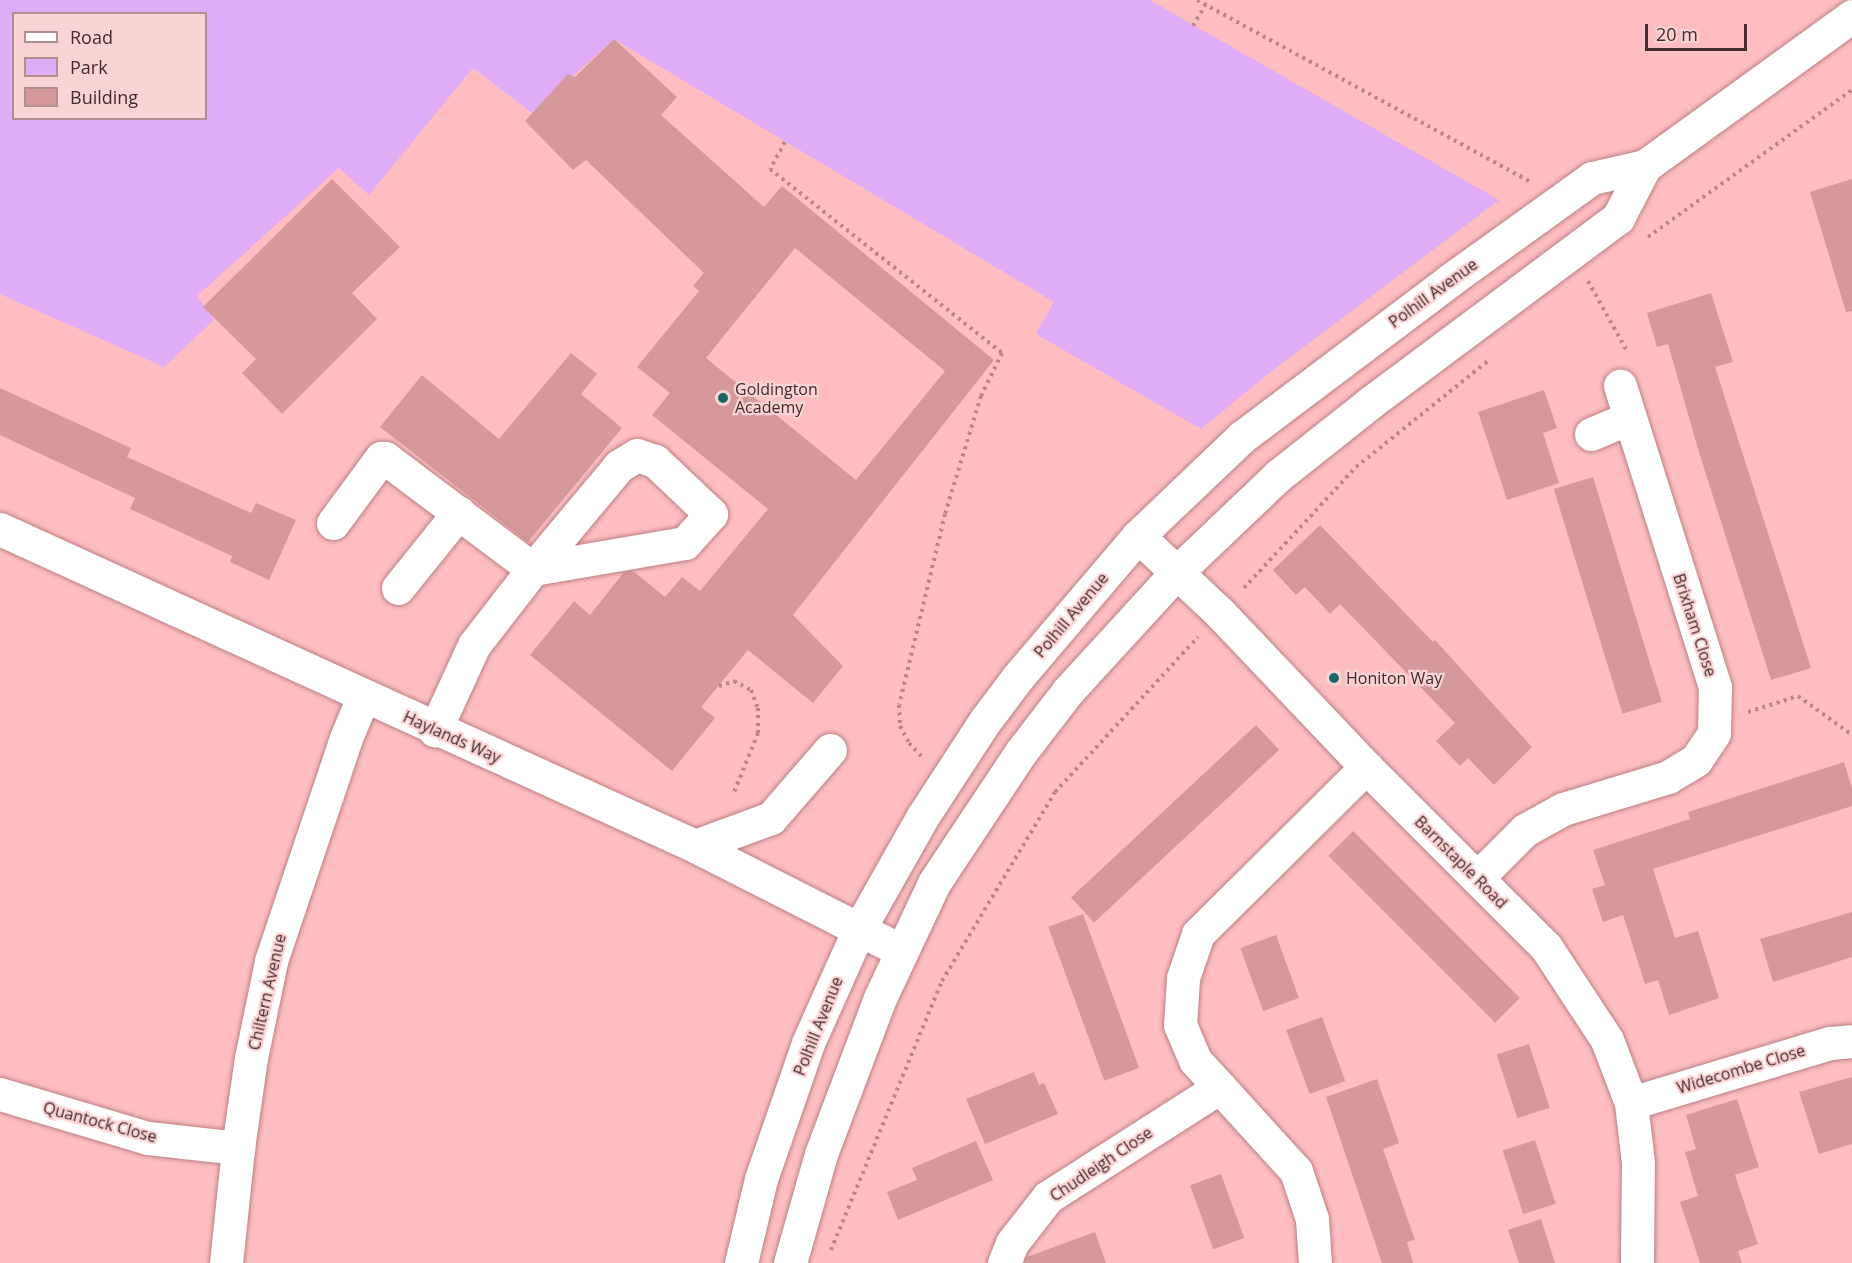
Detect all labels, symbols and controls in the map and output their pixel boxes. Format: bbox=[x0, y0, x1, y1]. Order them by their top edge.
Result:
legend bbox=[12, 12, 207, 120]
scale bar bbox=[1648, 12, 1750, 50]
text: 20 m bbox=[1656, 22, 1698, 46]
text: Road bbox=[70, 25, 113, 49]
text: Park bbox=[70, 55, 108, 79]
text: Building bbox=[70, 85, 138, 109]
street label: Polhill Avenue bbox=[1385, 254, 1481, 332]
place label: Goldington Academy bbox=[735, 379, 818, 417]
marker: Goldington Academy bbox=[716, 391, 730, 405]
street label: Polhill Avenue bbox=[1030, 569, 1112, 661]
street label: Brixham Close bbox=[1669, 571, 1721, 679]
place label: Honiton Way bbox=[1346, 668, 1442, 688]
marker: Honiton Way bbox=[1327, 671, 1341, 685]
street label: Haylands Way bbox=[400, 707, 504, 767]
street label: Barnstaple Road bbox=[1411, 812, 1511, 912]
street label: Chiltern Avenue bbox=[244, 932, 290, 1052]
street label: Polhill Avenue bbox=[789, 974, 847, 1078]
street label: Widecombe Close bbox=[1675, 1040, 1807, 1098]
street label: Quantock Close bbox=[41, 1098, 159, 1146]
street label: Chudleigh Close bbox=[1046, 1123, 1156, 1205]

